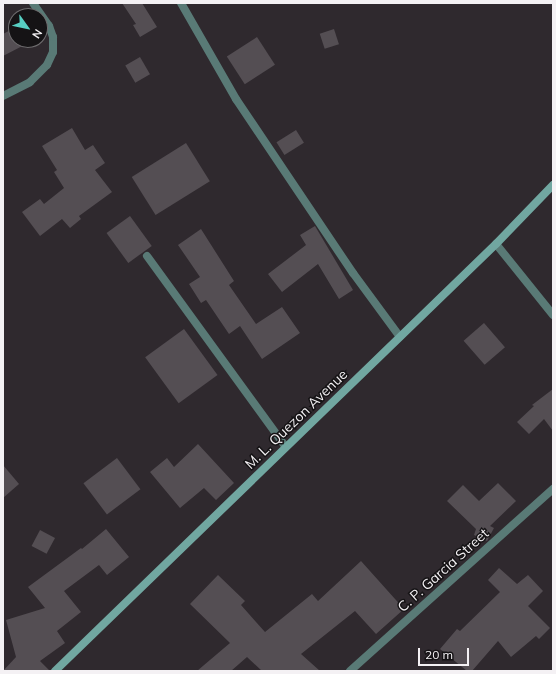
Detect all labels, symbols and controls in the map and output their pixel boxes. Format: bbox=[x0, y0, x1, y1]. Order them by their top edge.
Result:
north arrow bbox=[8, 8, 48, 48]
text: N bbox=[29, 27, 45, 41]
street label: M. L. Quezon Avenue bbox=[241, 366, 351, 472]
street label: C. P. Garcia Street bbox=[394, 525, 492, 615]
scale bar bbox=[420, 640, 471, 666]
text: 20 m bbox=[425, 647, 453, 662]

